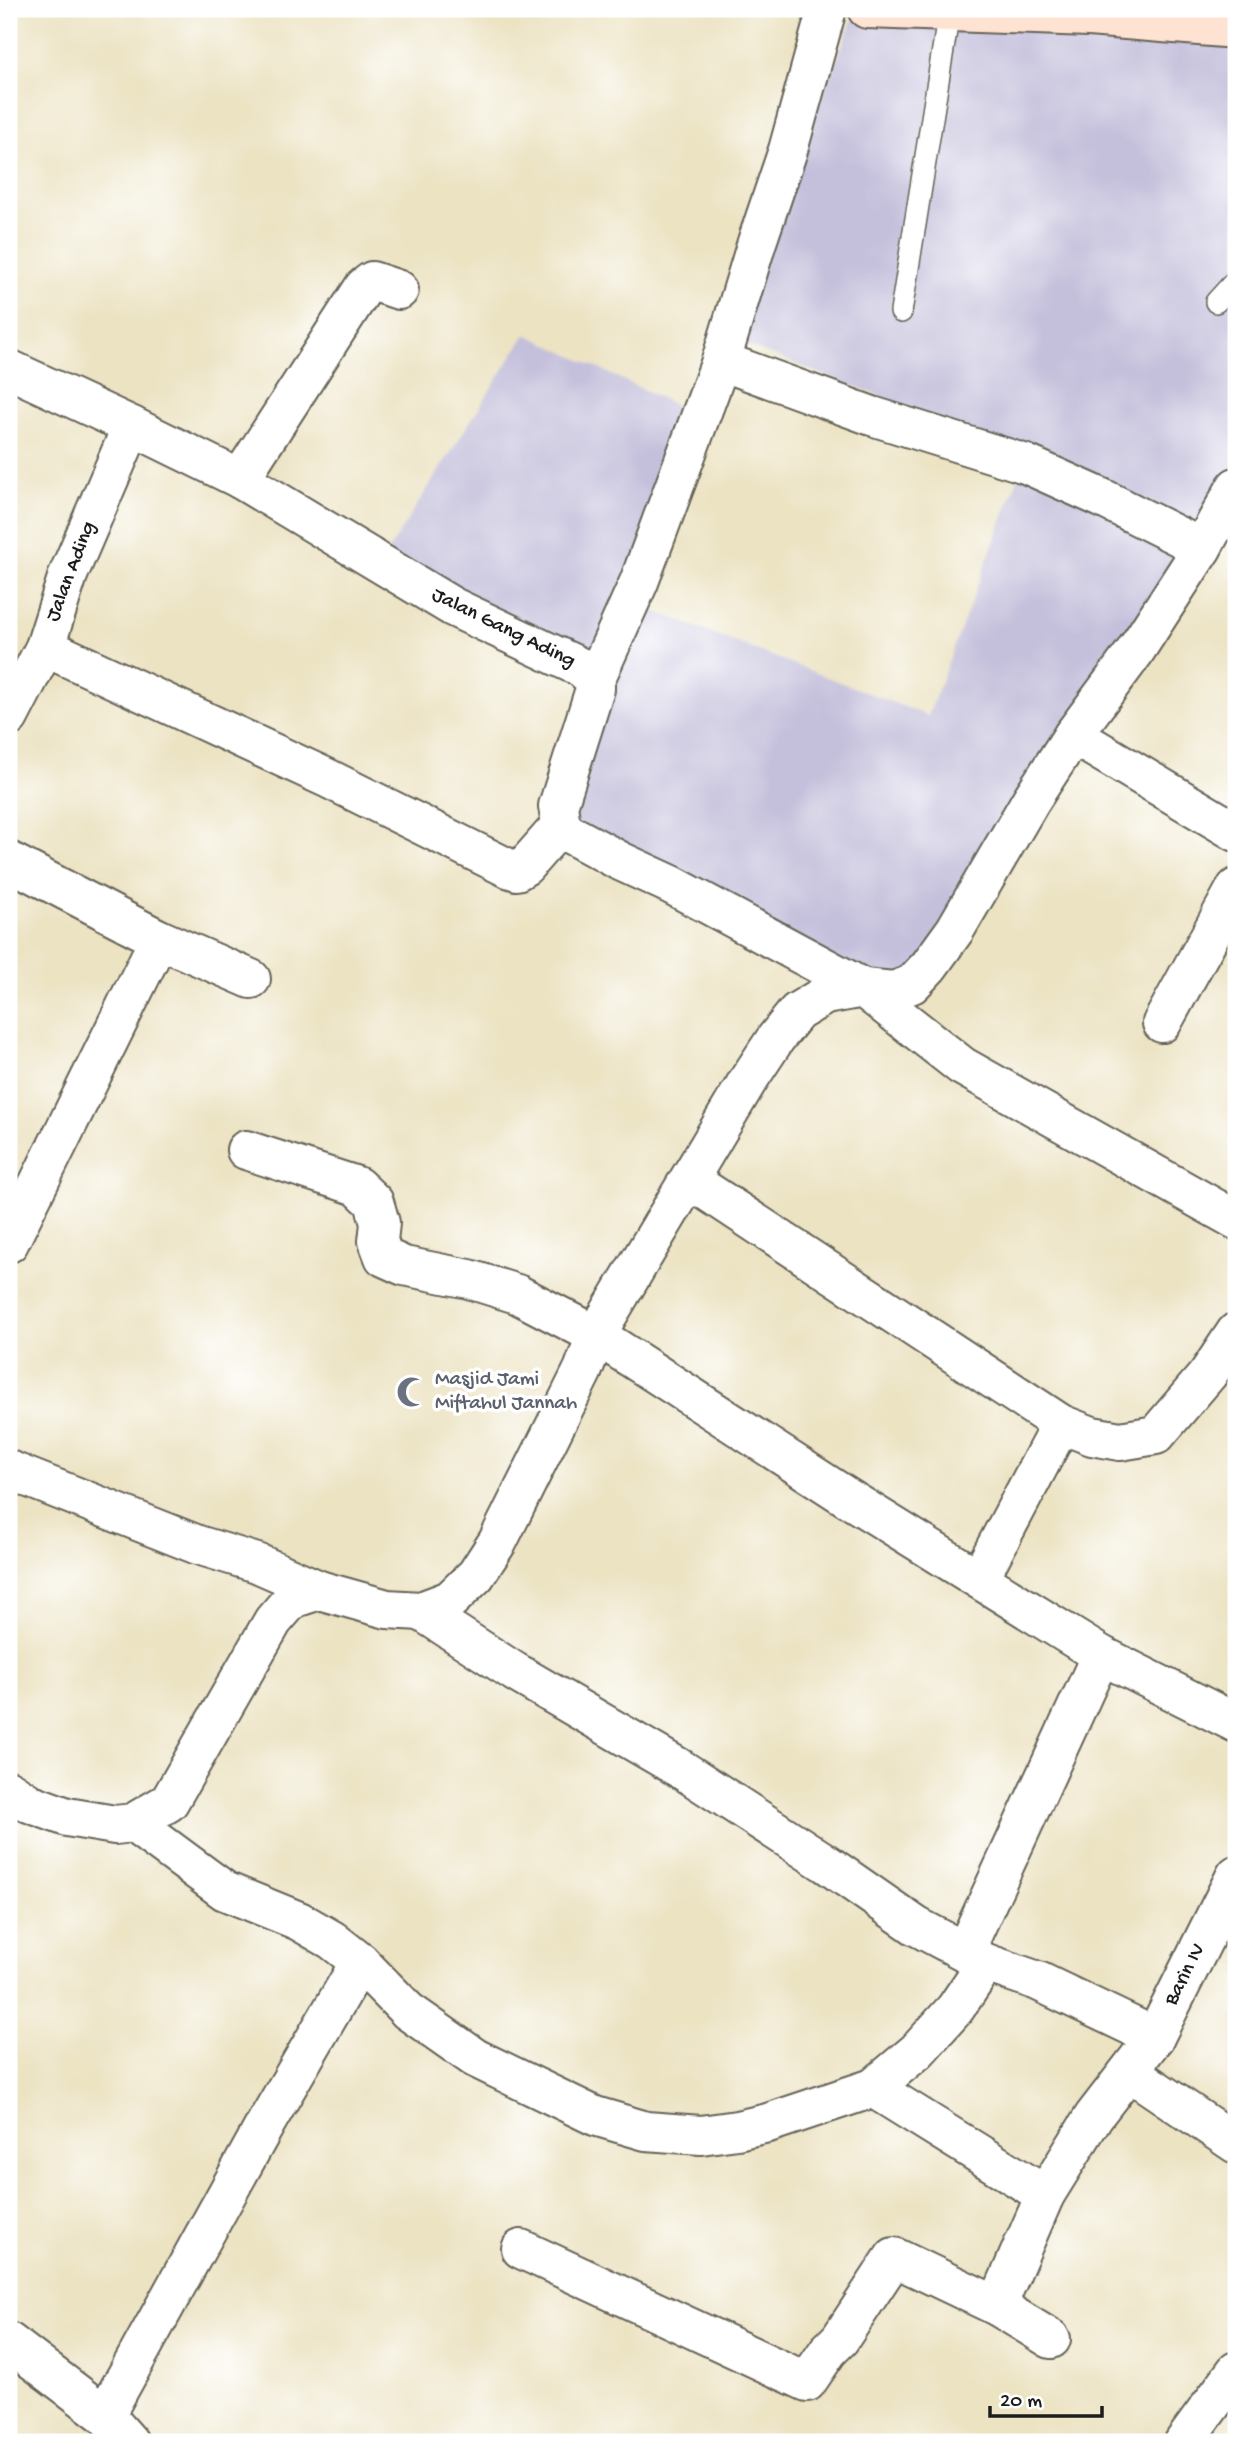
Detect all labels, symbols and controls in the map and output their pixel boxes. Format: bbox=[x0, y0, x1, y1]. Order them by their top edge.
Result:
street label: Jalan Ading bbox=[41, 518, 103, 626]
street label: Jalan Gang Ading bbox=[427, 583, 579, 675]
place label: Masjid Jami Miftahul Jannah bbox=[435, 1368, 577, 1417]
mosque icon: Masjid Jami Miftahul Jannah bbox=[395, 1375, 429, 1409]
street label: Barin IV bbox=[1159, 1940, 1212, 2011]
scale bar bbox=[990, 2374, 1102, 2418]
text: 20 m bbox=[1000, 2390, 1042, 2415]

